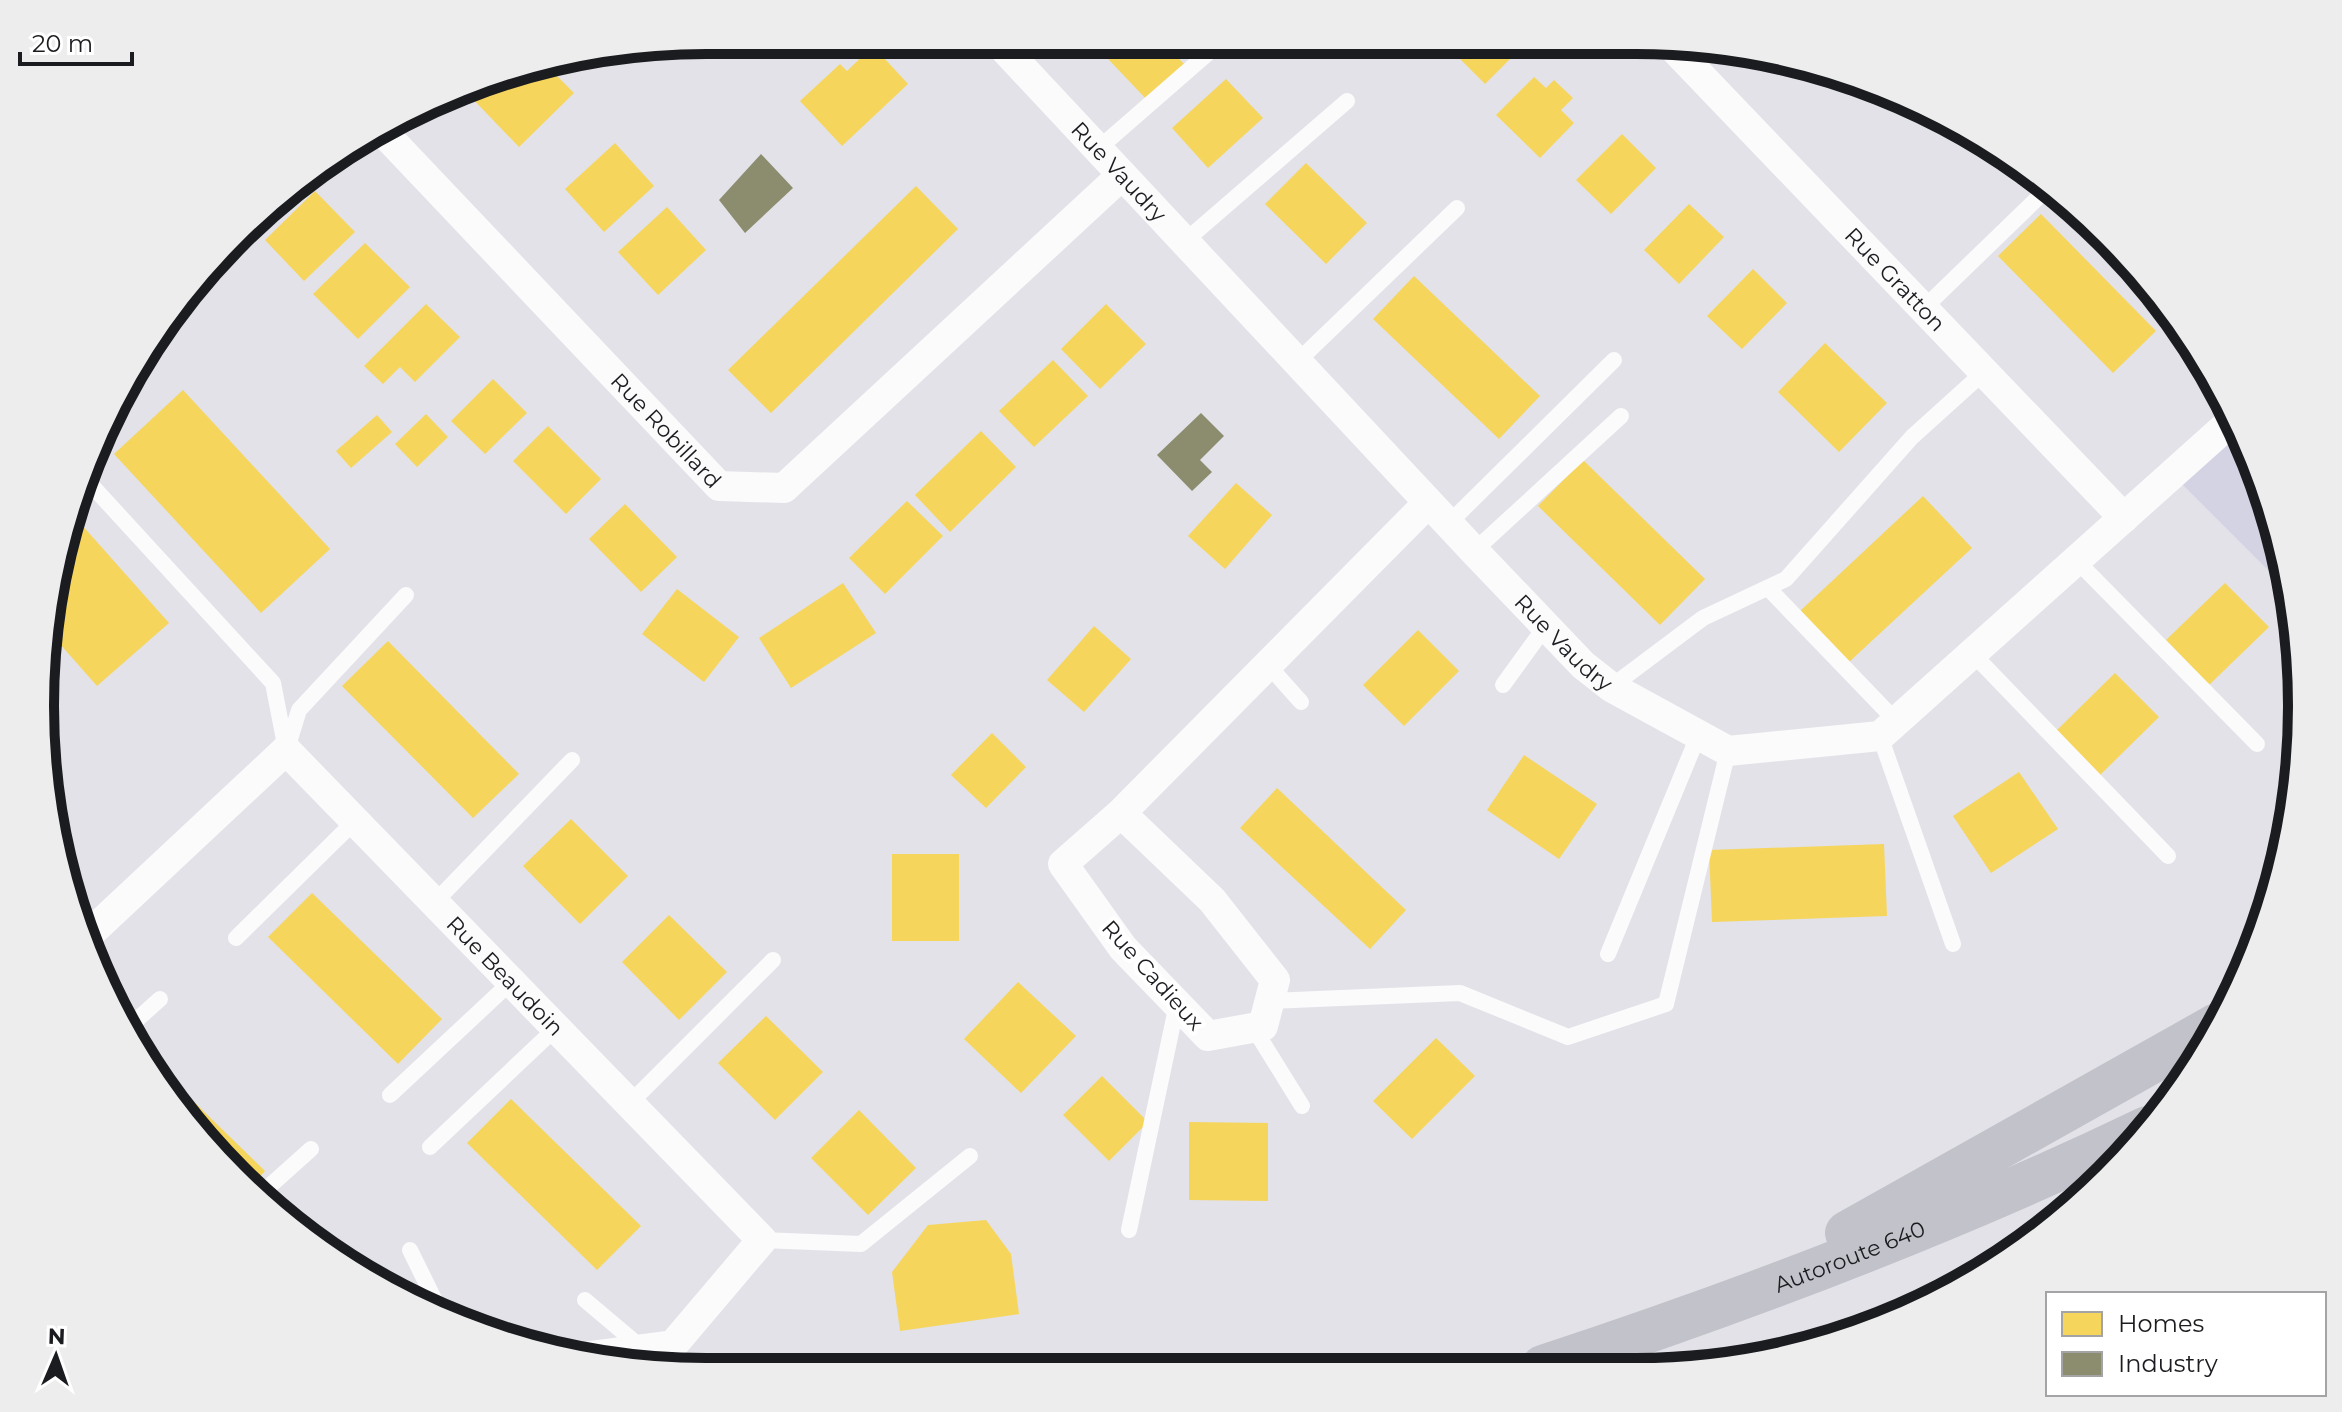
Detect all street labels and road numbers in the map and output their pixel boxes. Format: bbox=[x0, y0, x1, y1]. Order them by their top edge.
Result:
street label: Rue Vaudry bbox=[1065, 116, 1172, 228]
street label: Rue Gratton bbox=[1839, 222, 1951, 337]
street label: Rue Robillard bbox=[605, 368, 727, 494]
street label: Rue Vaudry bbox=[1509, 589, 1618, 697]
street label: Rue Beaudoin bbox=[441, 911, 569, 1042]
street label: Rue Cadieux bbox=[1096, 915, 1209, 1036]
street label: Autoroute 640 bbox=[1771, 1215, 1929, 1299]

